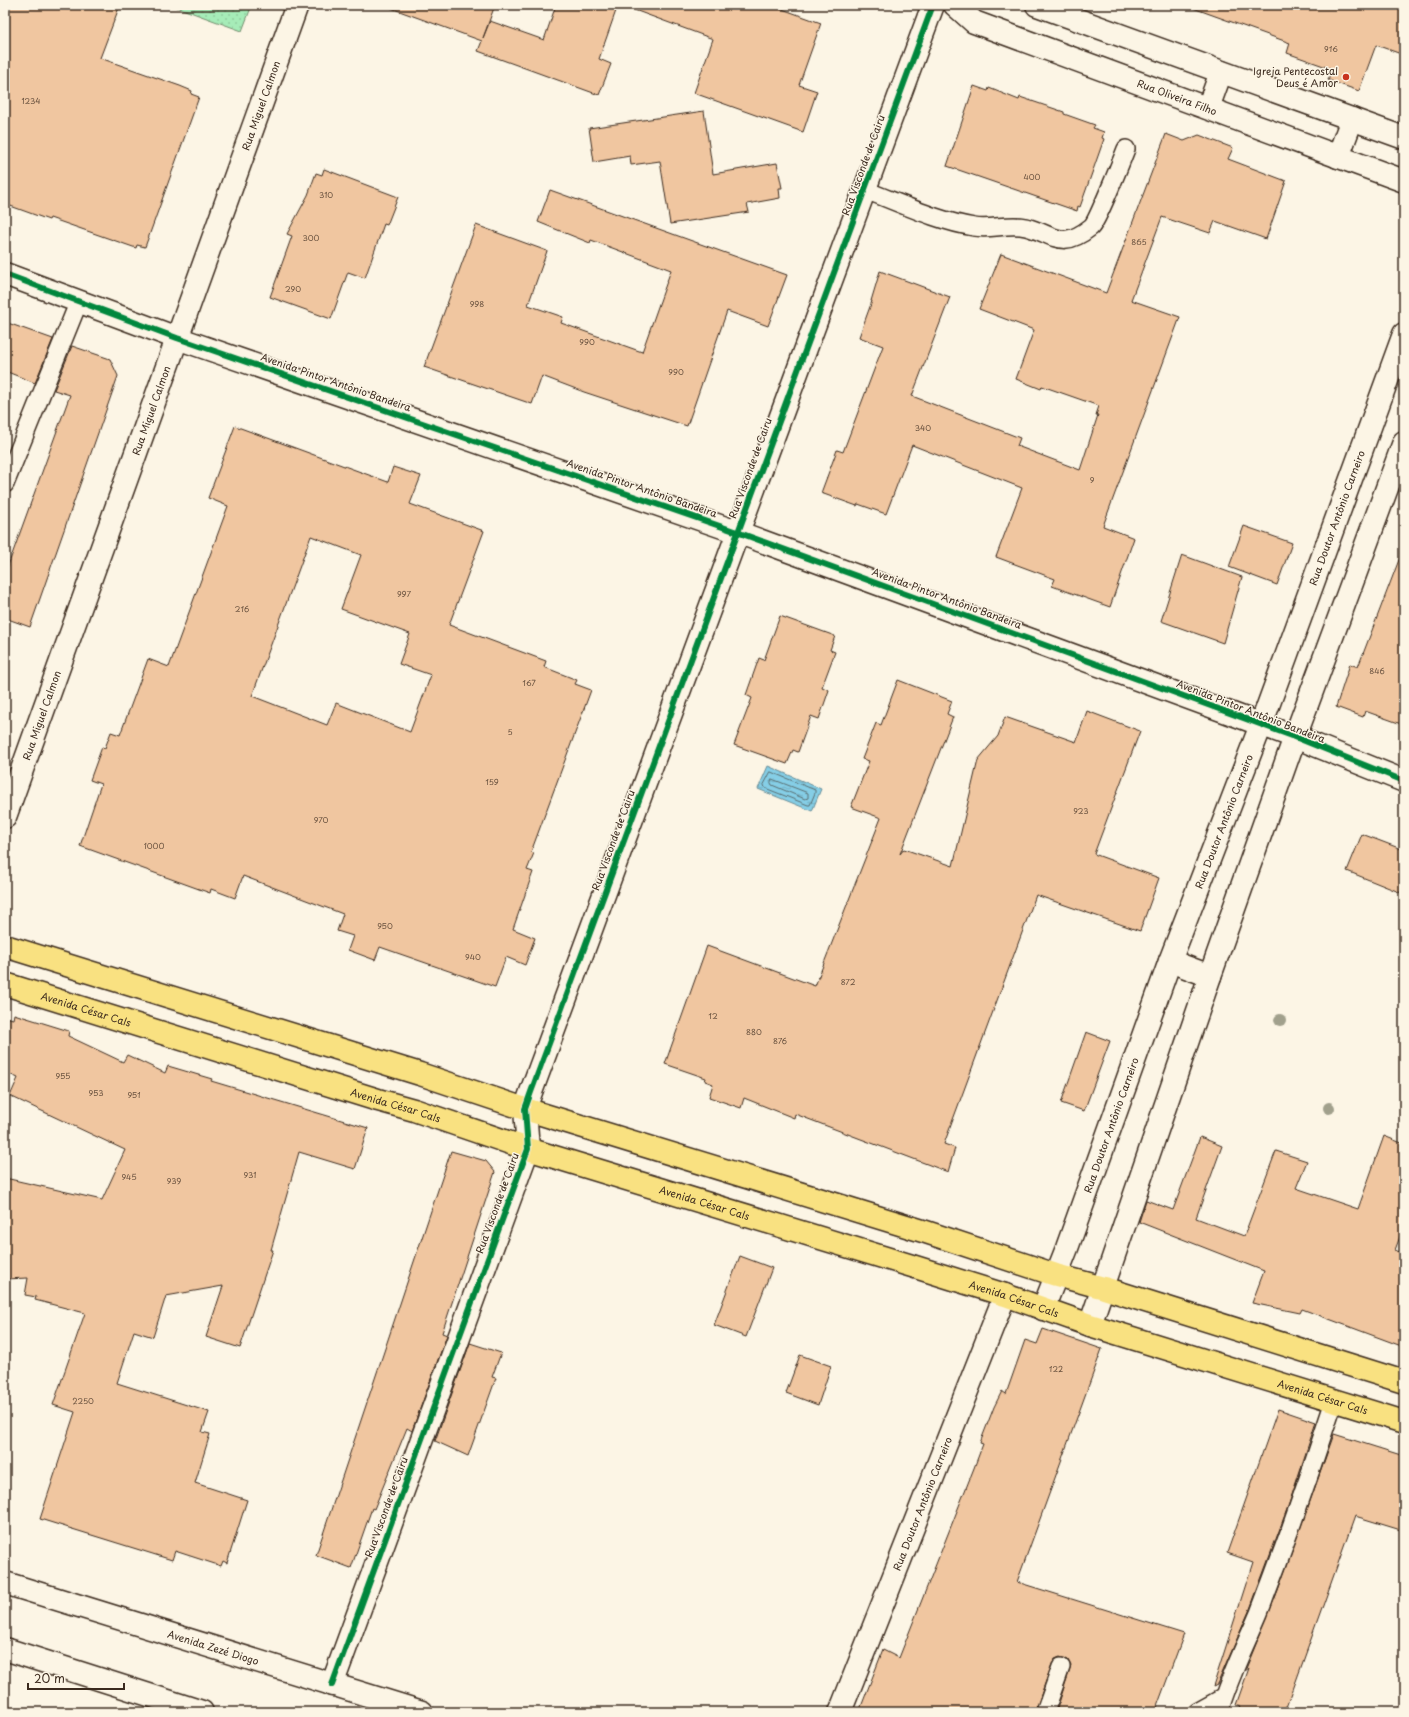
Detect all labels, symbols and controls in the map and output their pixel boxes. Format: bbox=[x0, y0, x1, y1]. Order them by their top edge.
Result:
house number: 916 bbox=[1324, 43, 1338, 55]
street label: Rua Miguel Calmon bbox=[237, 59, 283, 152]
place label: Igreja Pentecostal Deus é Amor bbox=[1253, 63, 1338, 90]
marker: Igreja Pentecostal Deus é Amor bbox=[1341, 72, 1351, 82]
street label: Rua Oliveira Filho bbox=[1135, 75, 1220, 118]
house number: 1234 bbox=[21, 95, 41, 107]
street label: Rua Visconde de Cairu bbox=[837, 112, 888, 217]
house number: 400 bbox=[1023, 171, 1041, 183]
house number: 310 bbox=[319, 189, 333, 201]
house number: 300 bbox=[302, 232, 320, 244]
house number: 865 bbox=[1131, 236, 1147, 248]
house number: 290 bbox=[285, 283, 301, 295]
house number: 998 bbox=[470, 298, 484, 310]
house number: 990 bbox=[579, 336, 595, 348]
street label: Avenida Pintor Antônio Bandeira bbox=[259, 349, 414, 415]
street label: Rua Miguel Calmon bbox=[128, 363, 174, 457]
house number: 990 bbox=[668, 366, 684, 378]
street label: Rua Visconde de Cairu bbox=[724, 415, 775, 520]
house number: 340 bbox=[915, 422, 931, 434]
street label: Rua Doutor Antônio Carneiro bbox=[1305, 448, 1368, 587]
street label: Avenida Pintor Antônio Bandeira bbox=[565, 455, 720, 521]
house number: 9 bbox=[1090, 474, 1095, 486]
street label: Avenida Pintor Antônio Bandeira bbox=[870, 563, 1025, 632]
house number: 997 bbox=[397, 588, 412, 600]
house number: 216 bbox=[235, 603, 249, 615]
house number: 846 bbox=[1369, 665, 1385, 677]
street label: Rua Miguel Calmon bbox=[18, 668, 64, 762]
street label: Avenida Pintor Antônio Bandeira bbox=[1175, 675, 1328, 746]
house number: 167 bbox=[522, 677, 536, 689]
house number: 5 bbox=[507, 726, 513, 738]
street label: Rua Doutor Antônio Carneiro bbox=[1191, 752, 1256, 891]
house number: 159 bbox=[485, 776, 499, 788]
street label: Rua Visconde de Cairu bbox=[587, 787, 638, 892]
house number: 923 bbox=[1073, 805, 1089, 817]
house number: 970 bbox=[314, 814, 329, 826]
house number: 1000 bbox=[144, 840, 164, 852]
house number: 950 bbox=[377, 920, 393, 932]
house number: 940 bbox=[465, 951, 481, 963]
house number: 872 bbox=[841, 976, 856, 988]
street label: Avenida César Cals bbox=[39, 988, 134, 1030]
house number: 12 bbox=[708, 1010, 718, 1022]
house number: 880 bbox=[746, 1026, 762, 1038]
house number: 876 bbox=[773, 1035, 787, 1047]
street label: Rua Doutor Antônio Carneiro bbox=[1079, 1055, 1142, 1195]
house number: 955 bbox=[55, 1070, 71, 1082]
street label: Avenida César Cals bbox=[349, 1084, 443, 1126]
house number: 953 bbox=[89, 1087, 103, 1099]
house number: 951 bbox=[127, 1089, 141, 1101]
street label: Rua Visconde de Cairu bbox=[471, 1150, 522, 1255]
house number: 931 bbox=[244, 1169, 256, 1181]
house number: 945 bbox=[121, 1171, 137, 1183]
house number: 939 bbox=[167, 1175, 181, 1187]
street label: Avenida César Cals bbox=[658, 1181, 752, 1223]
street label: Avenida César Cals bbox=[967, 1276, 1061, 1321]
house number: 122 bbox=[1049, 1363, 1063, 1375]
street label: Avenida César Cals bbox=[1276, 1375, 1370, 1418]
house number: 2250 bbox=[72, 1395, 94, 1407]
street label: Rua Doutor Antônio Carneiro bbox=[889, 1434, 955, 1573]
street label: Rua Visconde de Cairu bbox=[360, 1454, 411, 1559]
street label: Avenida Zezé Diogo bbox=[166, 1626, 261, 1668]
scale bar bbox=[28, 1665, 124, 1691]
text: 20 m bbox=[34, 1669, 65, 1687]

